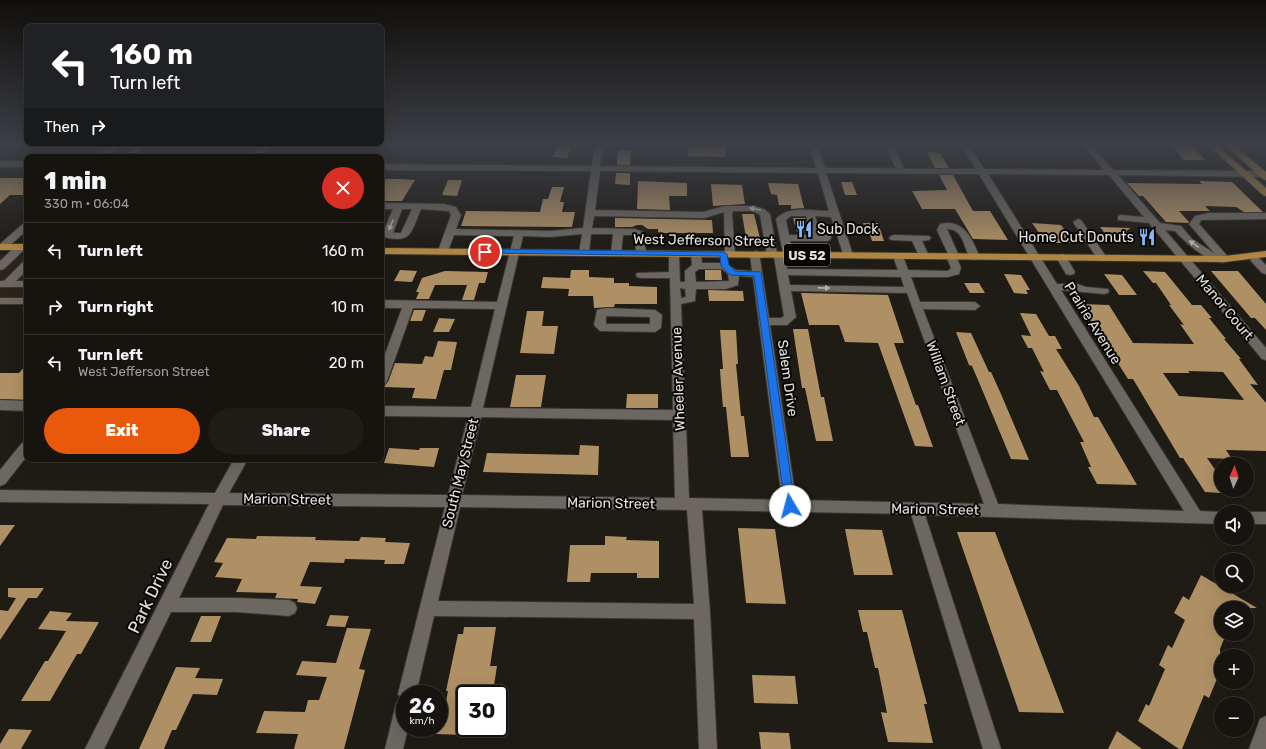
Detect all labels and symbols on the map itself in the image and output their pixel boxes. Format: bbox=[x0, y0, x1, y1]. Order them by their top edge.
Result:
one-way arrow bbox=[749, 206, 761, 212]
one-way arrow bbox=[387, 219, 394, 231]
restaurant icon: Sub Dock bbox=[794, 219, 814, 239]
place label: Sub Dock bbox=[817, 221, 879, 238]
restaurant icon: Home Cut Donuts bbox=[1137, 227, 1157, 247]
place label: Home Cut Donuts bbox=[1018, 229, 1134, 246]
street label: West Jefferson Street bbox=[633, 231, 776, 250]
pin bbox=[468, 235, 502, 269]
one-way arrow bbox=[1188, 240, 1199, 248]
road number: US 52 bbox=[784, 244, 830, 266]
street label: Manor Court bbox=[1192, 271, 1257, 344]
street label: Prairie Avenue bbox=[1060, 279, 1125, 368]
one-way arrow bbox=[818, 285, 831, 291]
street label: Wheeler Avenue bbox=[668, 327, 689, 431]
street label: Salem Drive bbox=[774, 339, 801, 418]
street label: William Street bbox=[922, 339, 969, 428]
street label: South May Street bbox=[439, 416, 482, 530]
north arrow bbox=[1214, 457, 1254, 497]
position arrow bbox=[769, 485, 811, 527]
street label: Marion Street bbox=[243, 490, 332, 509]
street label: Marion Street bbox=[567, 494, 656, 513]
street label: Marion Street bbox=[891, 500, 980, 519]
street label: Park Drive bbox=[123, 556, 177, 636]
speed limit sign: 30 bbox=[456, 685, 508, 737]

